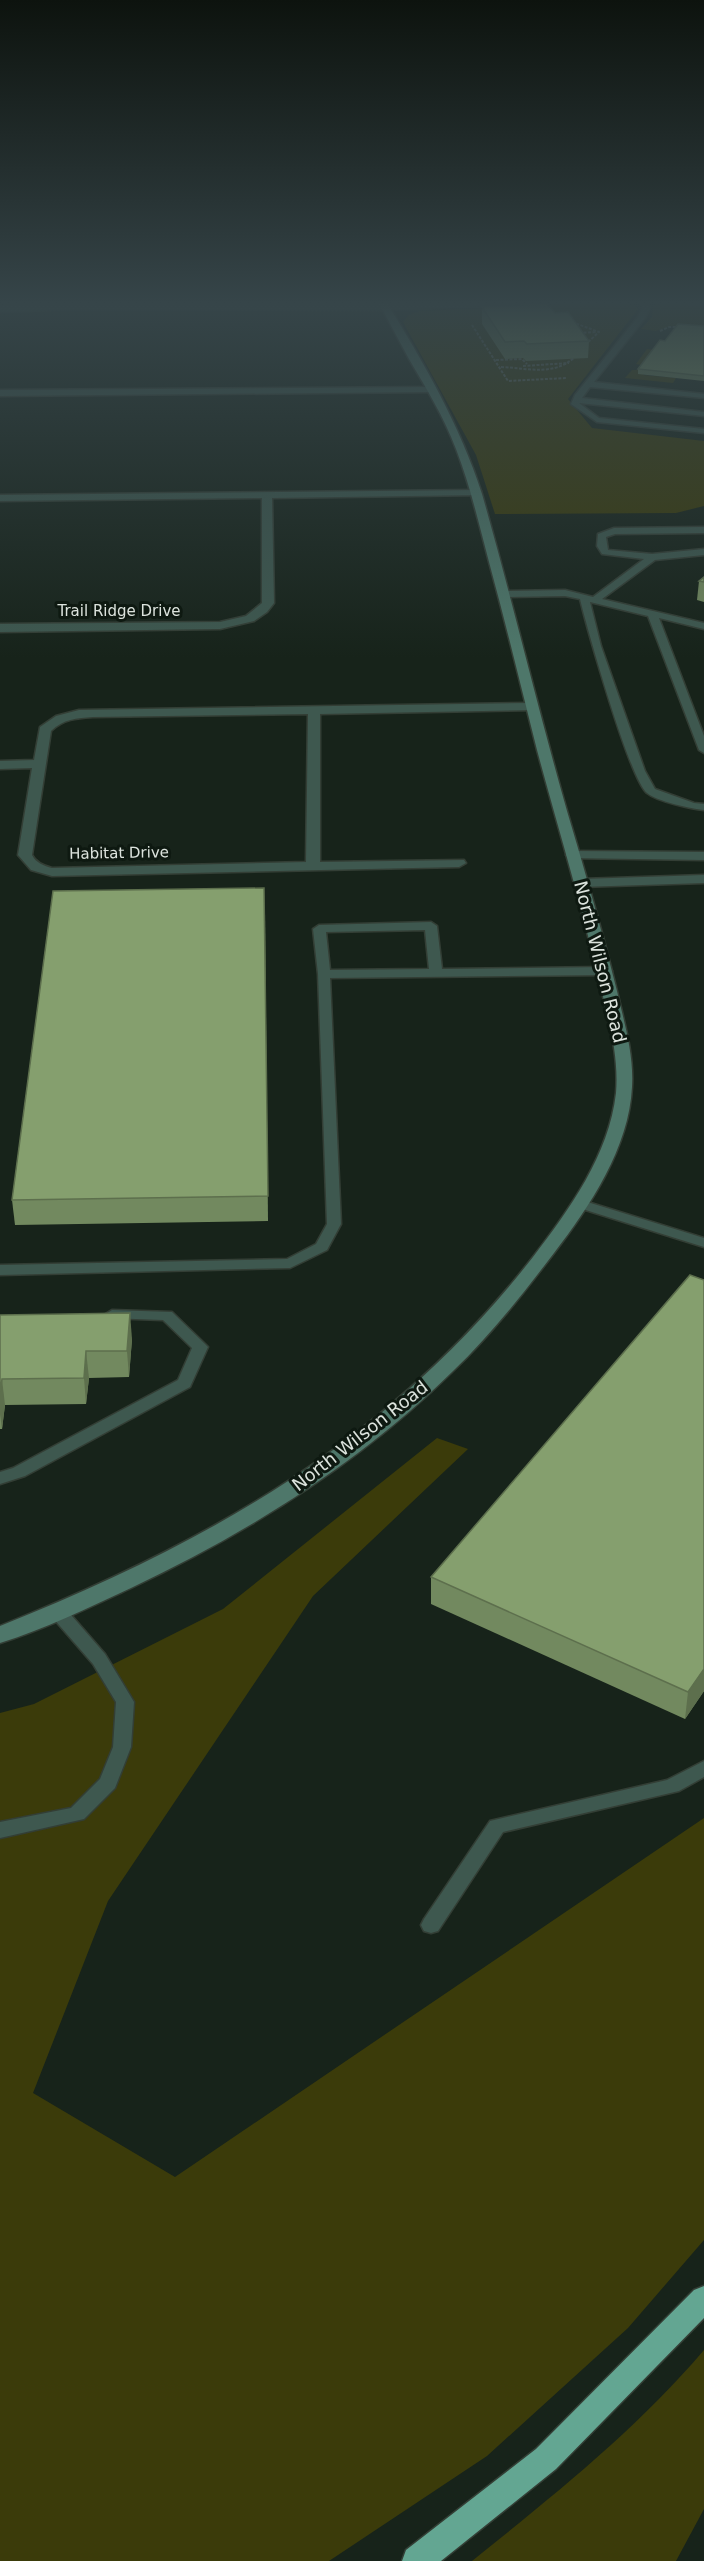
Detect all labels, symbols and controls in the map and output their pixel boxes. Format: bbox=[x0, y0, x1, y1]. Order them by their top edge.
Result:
street label: Trail Ridge Drive bbox=[56, 602, 181, 620]
street label: Habitat Drive bbox=[69, 843, 169, 863]
street label: North Wilson Road bbox=[570, 879, 631, 1045]
street label: North Wilson Road bbox=[288, 1376, 432, 1495]

